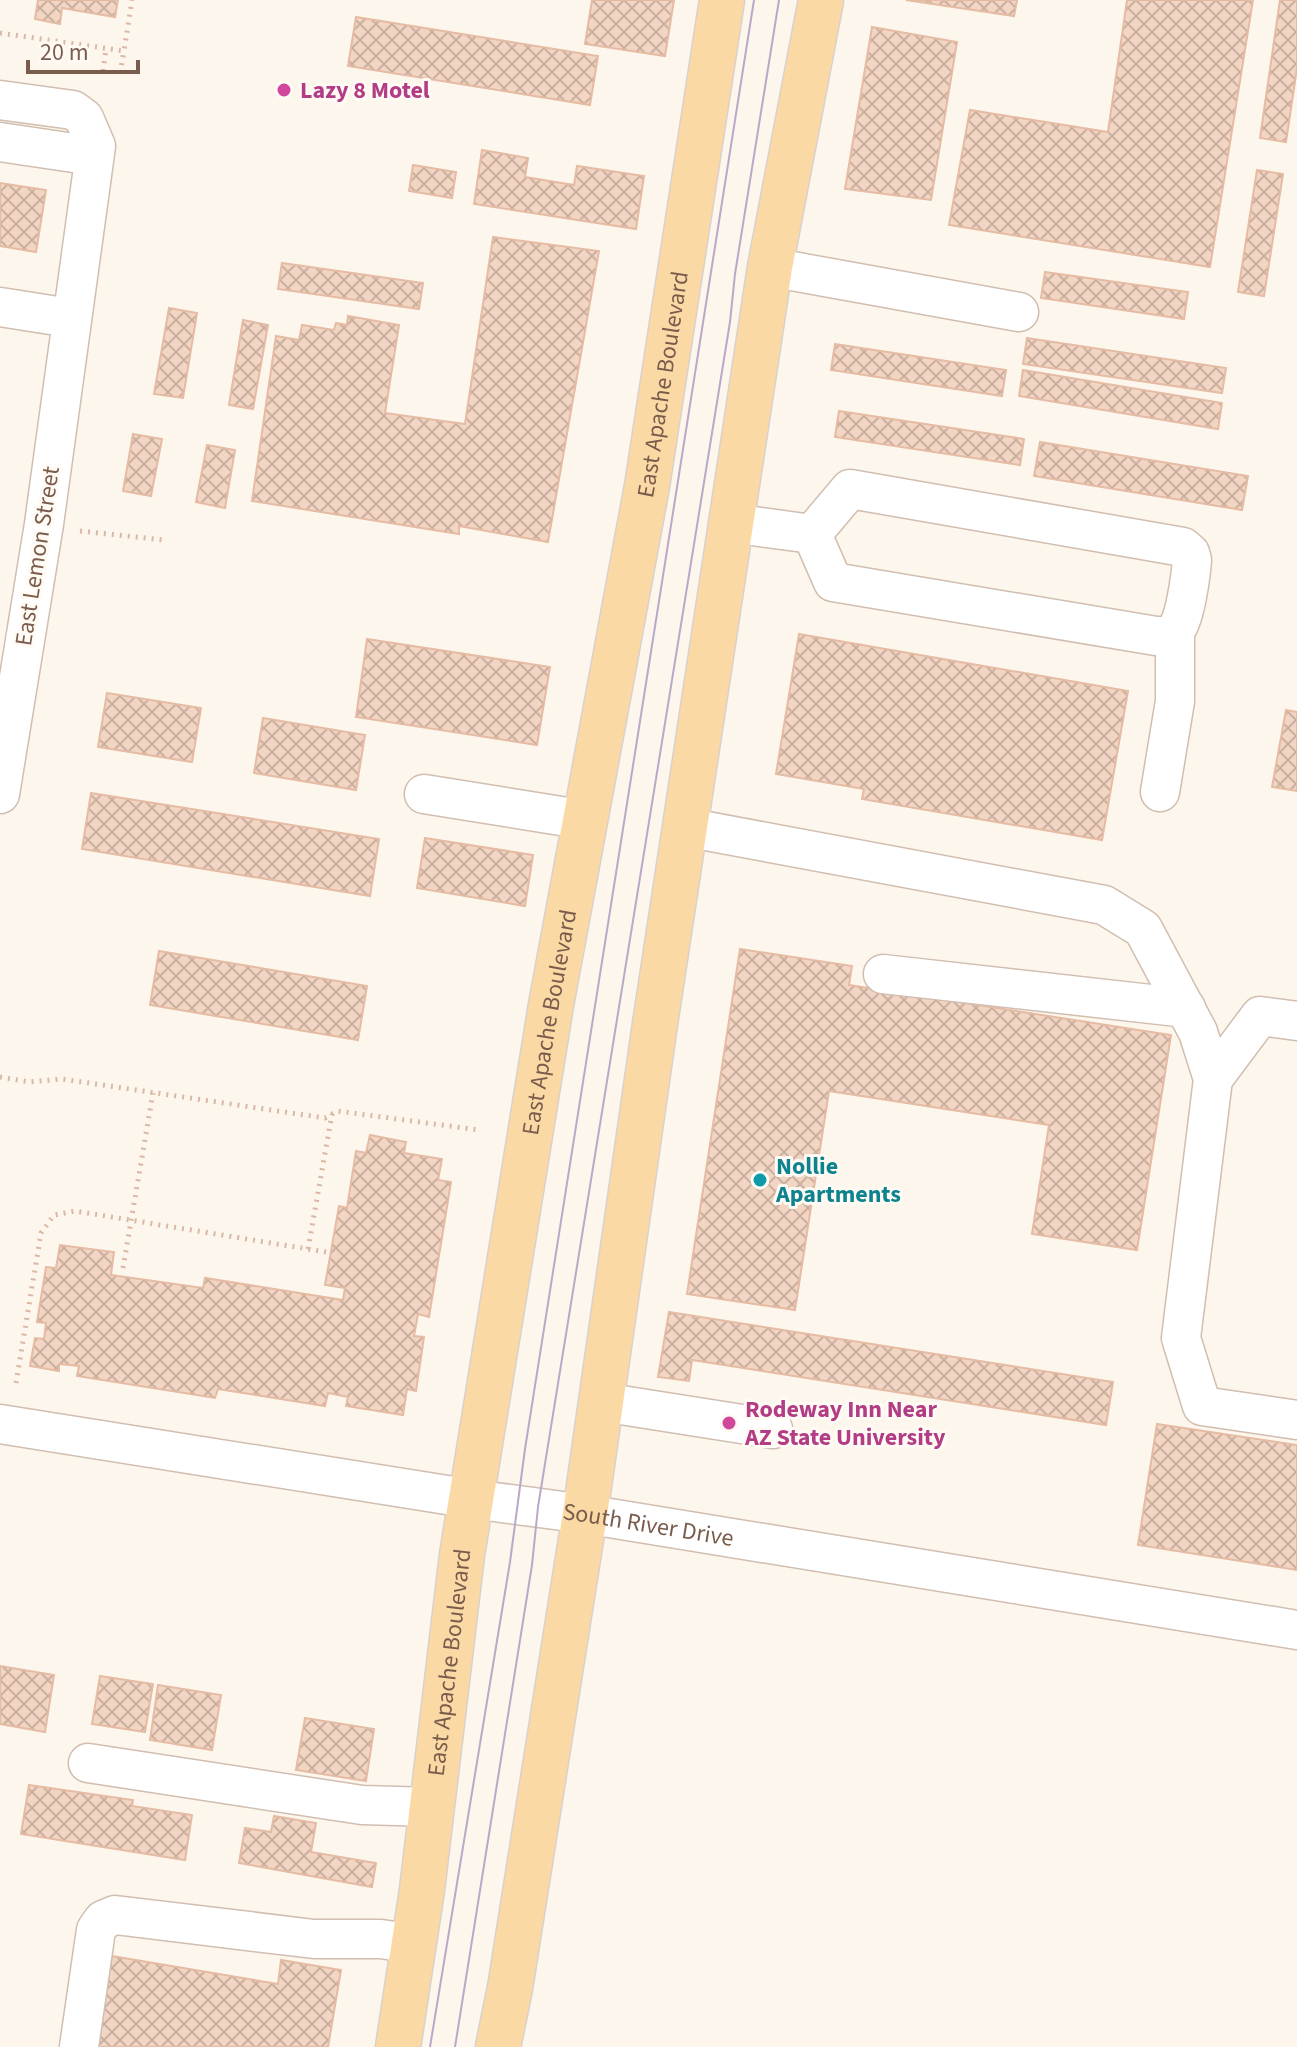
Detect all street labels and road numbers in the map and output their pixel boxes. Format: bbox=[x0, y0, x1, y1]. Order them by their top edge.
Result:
street label: East Apache Boulevard bbox=[628, 269, 698, 501]
street label: East Lemon Street bbox=[6, 464, 69, 648]
street label: East Apache Boulevard bbox=[513, 906, 586, 1138]
street label: South River Drive bbox=[561, 1494, 736, 1556]
street label: East Apache Boulevard bbox=[419, 1547, 481, 1778]

